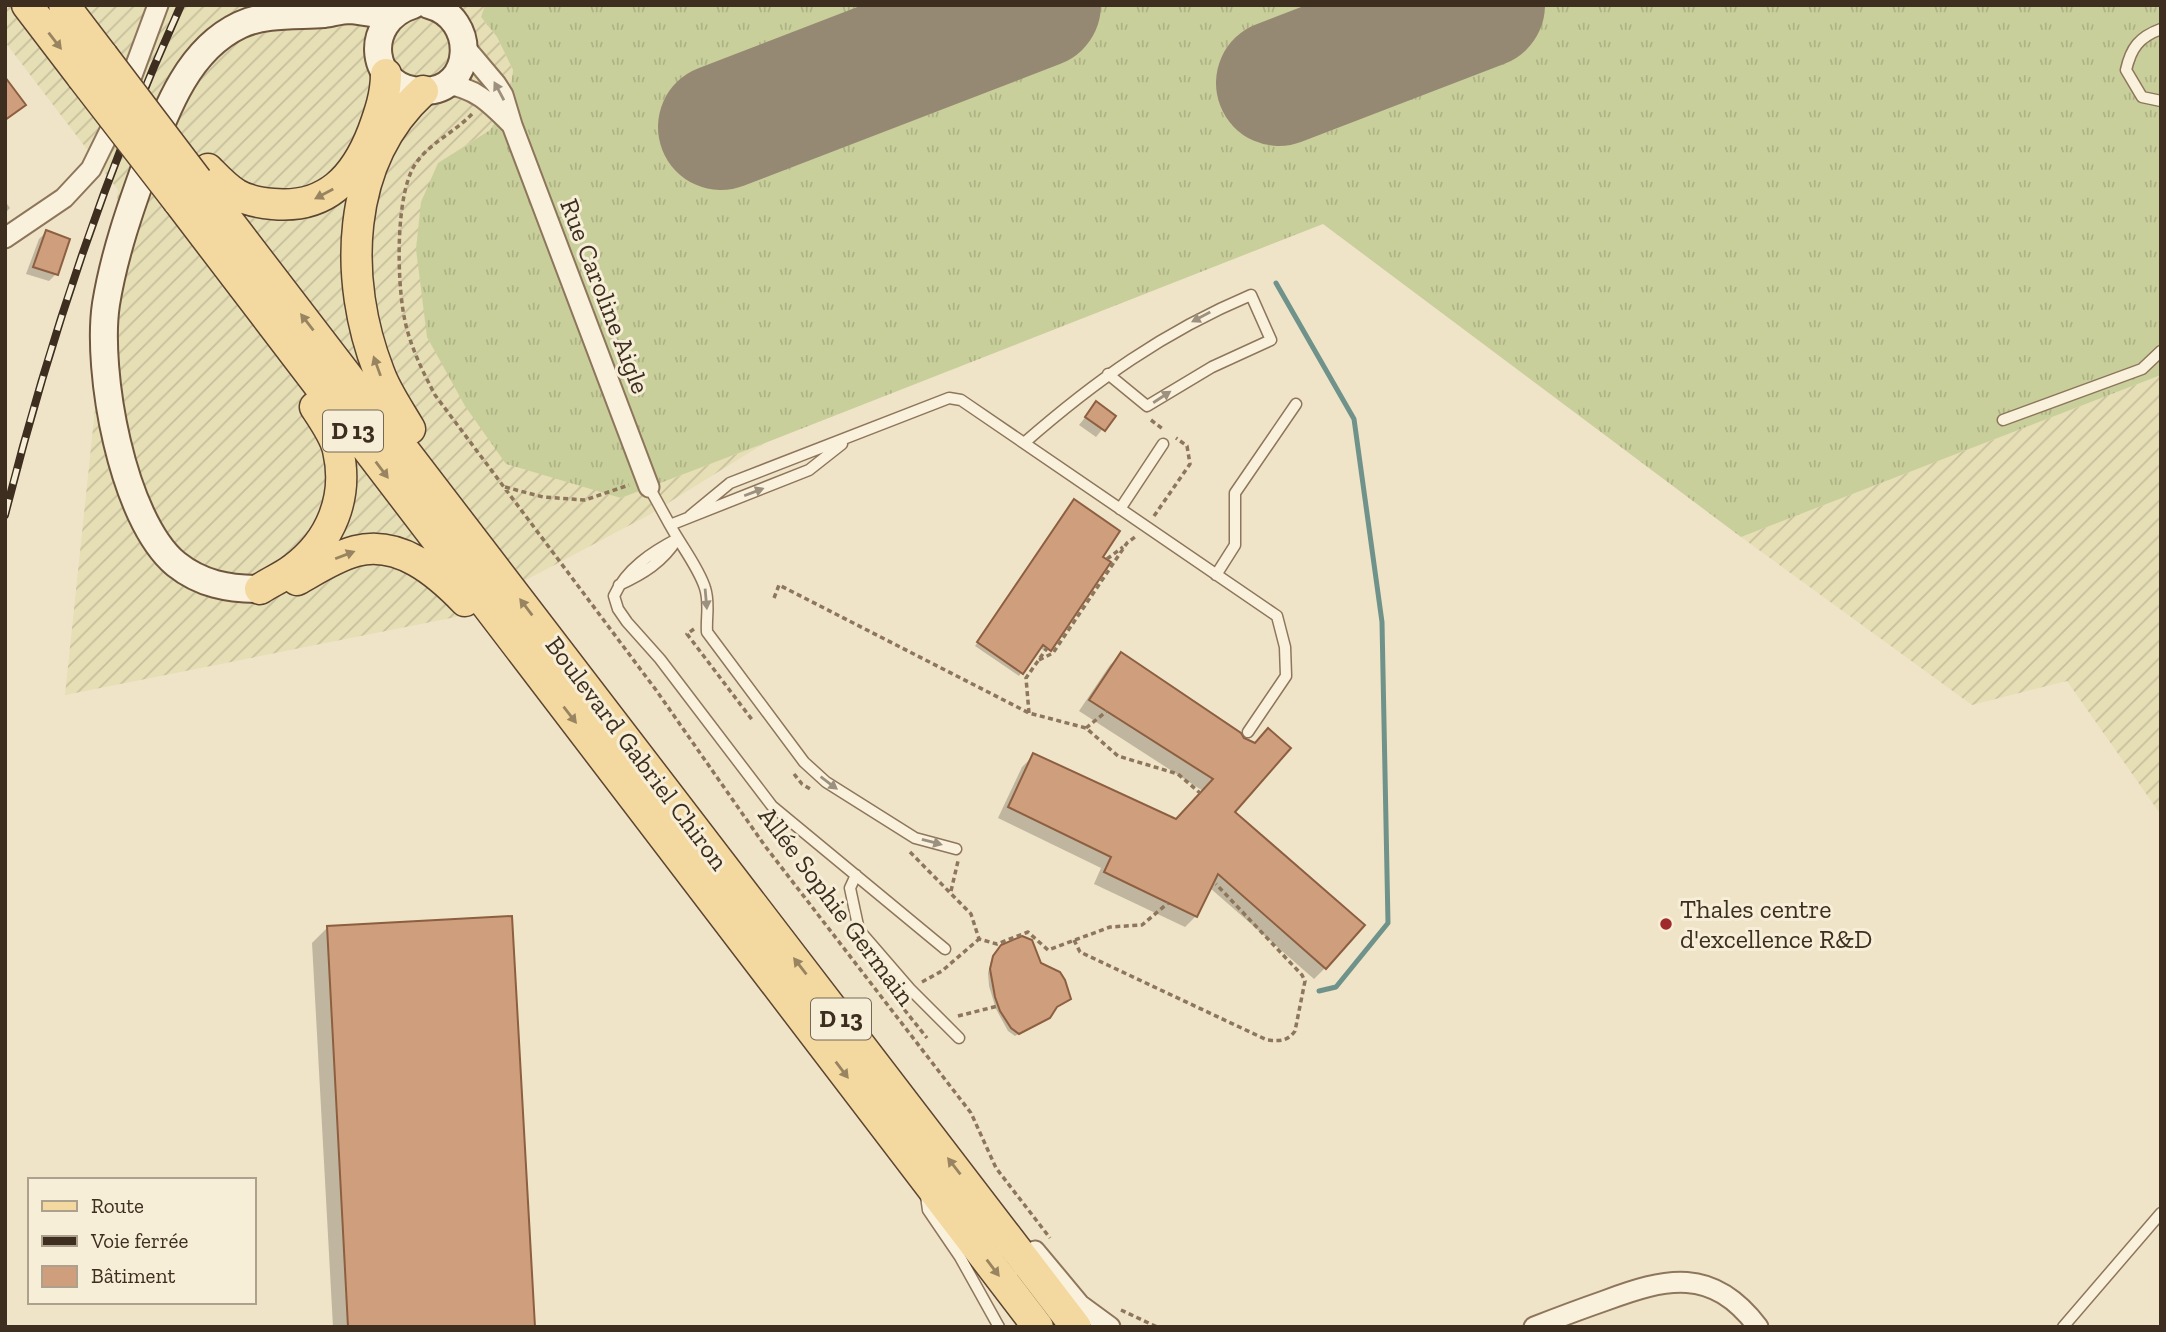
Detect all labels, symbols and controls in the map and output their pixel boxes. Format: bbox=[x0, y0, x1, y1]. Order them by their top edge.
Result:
one-way arrow bbox=[47, 32, 61, 50]
one-way arrow bbox=[494, 81, 506, 101]
one-way arrow bbox=[314, 188, 334, 200]
street label: Rue Caroline Aigle bbox=[553, 194, 657, 398]
one-way arrow bbox=[1191, 312, 1211, 323]
one-way arrow bbox=[299, 313, 314, 331]
one-way arrow bbox=[371, 355, 382, 376]
one-way arrow bbox=[1152, 390, 1171, 403]
road number: D 13 bbox=[323, 410, 383, 452]
one-way arrow bbox=[375, 461, 389, 479]
one-way arrow bbox=[743, 486, 764, 497]
one-way arrow bbox=[335, 550, 356, 561]
one-way arrow bbox=[701, 588, 712, 610]
one-way arrow bbox=[519, 599, 534, 617]
street label: Boulevard Gabriel Chiron bbox=[539, 630, 735, 876]
one-way arrow bbox=[562, 706, 576, 724]
one-way arrow bbox=[820, 775, 838, 789]
street label: Allée Sophie Germain bbox=[752, 800, 922, 1012]
one-way arrow bbox=[922, 838, 943, 848]
place label: Thales centre d'excellence R&D bbox=[1680, 893, 1872, 955]
marker: Thales centre d'excellence R&D bbox=[1658, 916, 1674, 932]
one-way arrow bbox=[794, 957, 808, 975]
road number: D 13 bbox=[811, 999, 871, 1040]
one-way arrow bbox=[834, 1060, 849, 1078]
one-way arrow bbox=[946, 1157, 961, 1175]
legend bbox=[28, 1178, 256, 1304]
text: Route bbox=[91, 1193, 144, 1218]
text: Voie ferrée bbox=[90, 1228, 188, 1253]
one-way arrow bbox=[986, 1259, 1000, 1277]
text: Bâtiment bbox=[91, 1263, 176, 1288]

